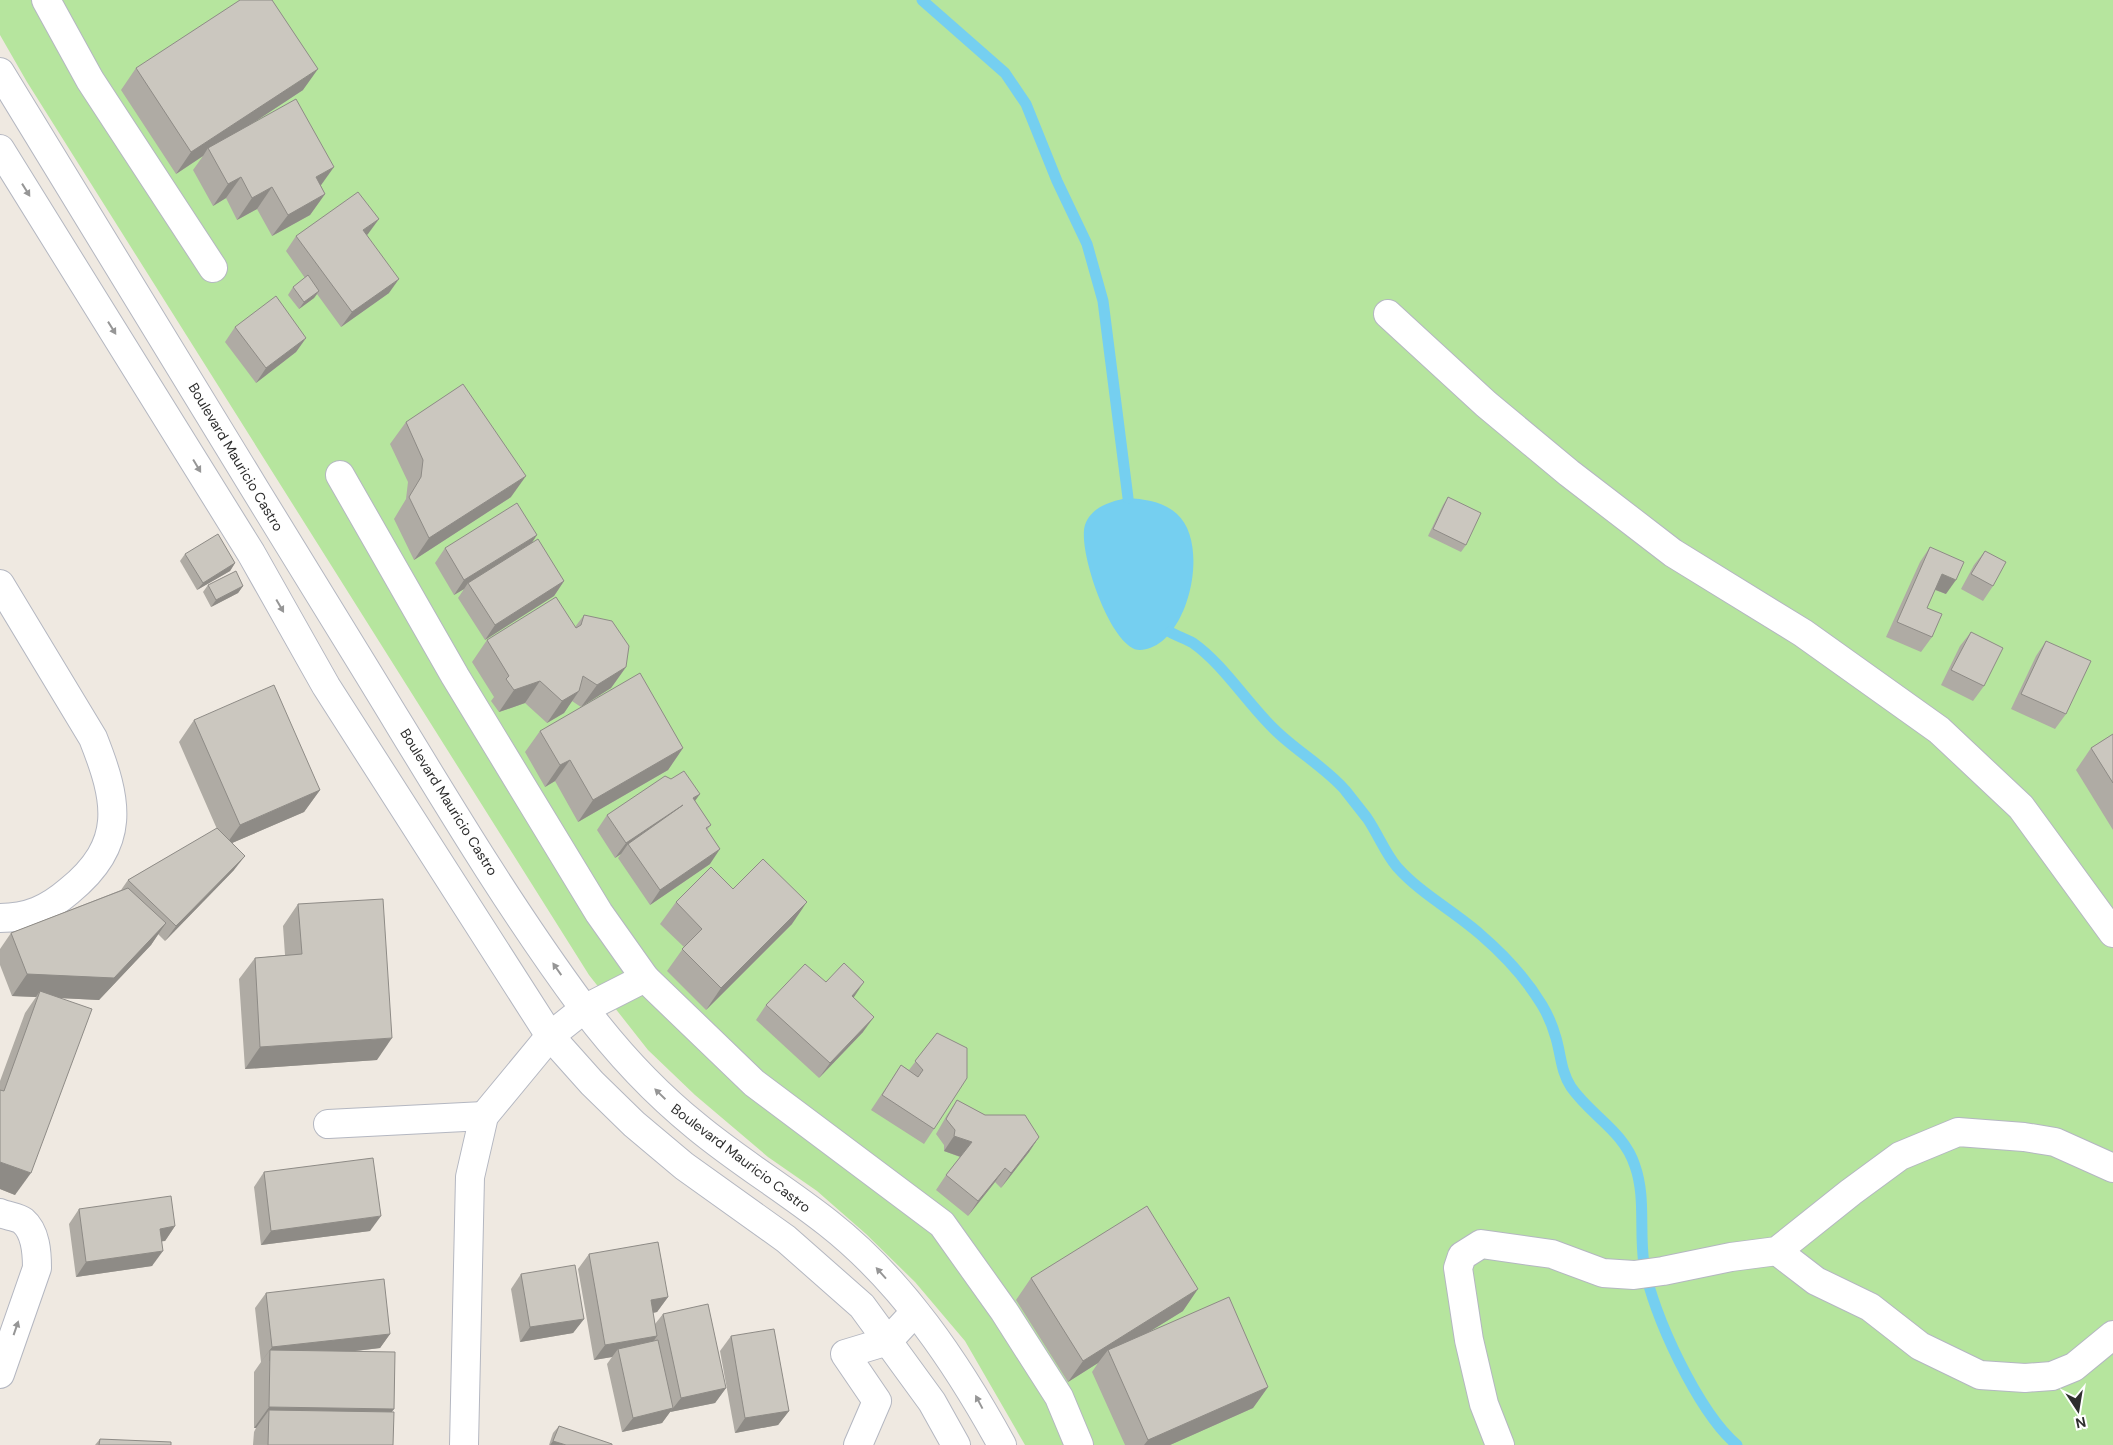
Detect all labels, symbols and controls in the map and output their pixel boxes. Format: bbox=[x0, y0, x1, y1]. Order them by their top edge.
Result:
one-way arrow bbox=[22, 183, 31, 196]
one-way arrow bbox=[108, 321, 117, 334]
street label: Boulevard Mauricio Castro bbox=[184, 379, 288, 535]
one-way arrow bbox=[193, 460, 202, 473]
one-way arrow bbox=[276, 599, 285, 612]
street label: Boulevard Mauricio Castro bbox=[396, 725, 502, 879]
one-way arrow bbox=[552, 962, 562, 976]
one-way arrow bbox=[654, 1088, 666, 1100]
street label: Boulevard Mauricio Castro bbox=[668, 1100, 814, 1216]
one-way arrow bbox=[875, 1267, 887, 1279]
one-way arrow bbox=[12, 1320, 20, 1335]
north arrow bbox=[2053, 1385, 2103, 1435]
one-way arrow bbox=[974, 1395, 983, 1409]
text: N bbox=[2074, 1413, 2088, 1433]

